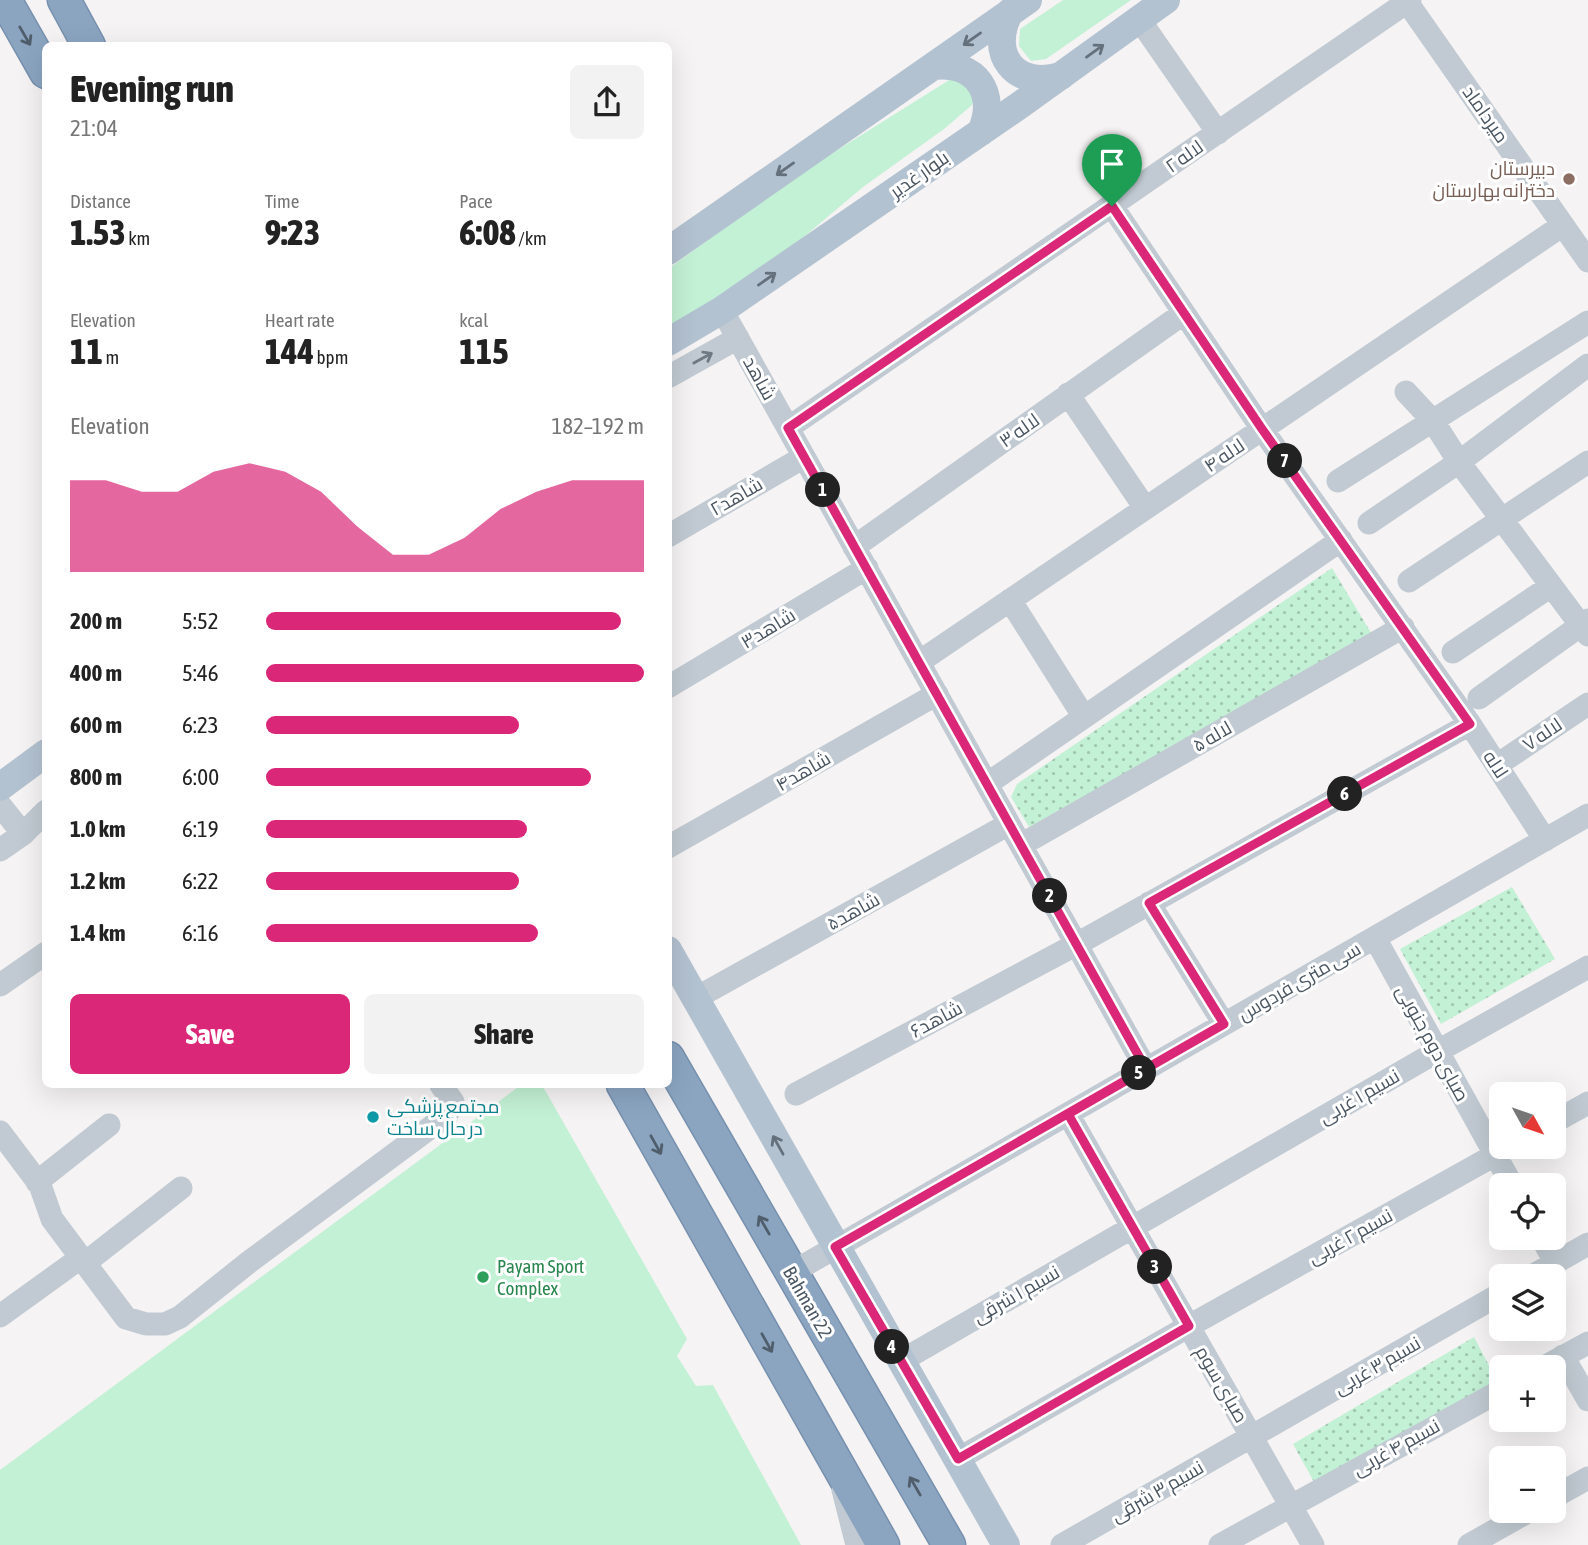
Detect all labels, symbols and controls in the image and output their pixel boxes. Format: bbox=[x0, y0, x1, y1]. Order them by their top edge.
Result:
one-way arrow bbox=[18, 26, 32, 46]
one-way arrow bbox=[963, 32, 982, 46]
one-way arrow bbox=[1085, 44, 1104, 58]
button: share bbox=[570, 65, 644, 139]
text: Evening run bbox=[70, 67, 234, 110]
street label: میرداماد bbox=[1458, 81, 1514, 147]
text: 21:04 bbox=[70, 115, 118, 141]
pin bbox=[1082, 134, 1142, 206]
street label: لاله ۲ bbox=[1161, 135, 1207, 177]
icon: arrive bbox=[1093, 145, 1131, 183]
street label: بلوار غدیر bbox=[885, 146, 953, 204]
place label: دبیرستان دخترانه بهارستان bbox=[1432, 157, 1555, 202]
one-way arrow bbox=[776, 162, 795, 176]
marker: دبیرستان دخترانه بهارستان bbox=[1561, 171, 1577, 187]
text: Distance bbox=[70, 190, 131, 212]
text: Time bbox=[265, 190, 299, 212]
text: Pace bbox=[459, 190, 493, 212]
text: 1.53 bbox=[70, 212, 126, 252]
text: 9:23 bbox=[265, 212, 320, 252]
text: 6:08 bbox=[459, 212, 516, 252]
text: km bbox=[126, 227, 150, 249]
text: /km bbox=[516, 227, 547, 249]
one-way arrow bbox=[757, 272, 776, 286]
text: Elevation bbox=[70, 309, 136, 331]
text: Heart rate bbox=[265, 309, 335, 331]
text: kcal bbox=[459, 309, 488, 331]
text: 11 bbox=[70, 331, 103, 371]
text: 144 bbox=[265, 331, 314, 371]
text: 115 bbox=[459, 331, 509, 371]
text: m bbox=[103, 346, 119, 368]
text: bpm bbox=[314, 346, 348, 368]
one-way arrow bbox=[693, 351, 713, 365]
street label: شاهد bbox=[739, 352, 781, 404]
street label: لاله ۳ bbox=[995, 408, 1043, 452]
text: Elevation bbox=[70, 413, 150, 439]
text: 182–192 m bbox=[551, 413, 644, 439]
street label: لاله ۴ bbox=[1200, 434, 1248, 476]
pin: 7 bbox=[1268, 444, 1302, 478]
text: 7 bbox=[1280, 449, 1289, 471]
street label: شاهد۲ bbox=[706, 472, 766, 520]
pin: 1 bbox=[806, 472, 840, 508]
text: 1 bbox=[818, 478, 827, 500]
street label: شاهد۳ bbox=[737, 603, 799, 653]
text: 200 m bbox=[70, 608, 122, 634]
text: 5:52 bbox=[182, 608, 219, 634]
text: 400 m bbox=[70, 660, 122, 686]
text: 5:46 bbox=[182, 660, 219, 686]
text: 600 m bbox=[70, 712, 122, 738]
text: 6:23 bbox=[182, 712, 219, 738]
street label: لاله ۷ bbox=[1518, 713, 1566, 755]
street label: لاله ۵ bbox=[1189, 716, 1235, 756]
street label: لاله bbox=[1479, 746, 1513, 782]
street label: شاهد۴ bbox=[772, 747, 834, 795]
text: 800 m bbox=[70, 764, 122, 790]
text: 6:00 bbox=[182, 764, 219, 790]
pin: 6 bbox=[1328, 776, 1362, 812]
text: 6 bbox=[1340, 782, 1349, 804]
text: 1.0 km bbox=[70, 816, 126, 842]
text: 6:19 bbox=[182, 816, 219, 842]
text: 1.2 km bbox=[70, 868, 126, 894]
text: 6:22 bbox=[182, 868, 219, 894]
pin: 2 bbox=[1032, 878, 1068, 914]
text: 2 bbox=[1045, 884, 1054, 906]
street label: شاهد۵ bbox=[823, 888, 883, 934]
text: 1.4 km bbox=[70, 920, 126, 946]
text: 6:16 bbox=[182, 920, 219, 946]
street label: سی متری فردوس bbox=[1234, 937, 1365, 1026]
street label: صبای دوم جنوبی bbox=[1389, 981, 1474, 1106]
button: Save bbox=[70, 994, 350, 1074]
button: Share bbox=[364, 994, 644, 1074]
street label: شاهد۶ bbox=[906, 996, 966, 1042]
pin: 5 bbox=[1122, 1056, 1156, 1090]
text: 5 bbox=[1134, 1061, 1143, 1083]
street label: نسیم ۱ غربی bbox=[1315, 1064, 1405, 1130]
north arrow bbox=[1489, 1082, 1566, 1158]
map controls bbox=[1489, 1082, 1566, 1523]
place label: مجتمع پزشکی در حال ساخت bbox=[387, 1095, 499, 1140]
marker: مجتمع پزشکی در حال ساخت bbox=[365, 1109, 381, 1125]
one-way arrow bbox=[649, 1134, 663, 1154]
one-way arrow bbox=[771, 1136, 785, 1156]
button: locate bbox=[1489, 1173, 1566, 1250]
street label: نسیم ۲ غربی bbox=[1304, 1204, 1398, 1271]
one-way arrow bbox=[757, 1216, 771, 1236]
pin: 3 bbox=[1138, 1250, 1172, 1284]
place label: Payam Sport Complex bbox=[497, 1255, 584, 1299]
text: 3 bbox=[1150, 1255, 1159, 1277]
street label: نسیم ۱ شرقی bbox=[969, 1260, 1065, 1330]
street label: Bahman 22 bbox=[779, 1262, 837, 1342]
button: layers bbox=[1489, 1264, 1566, 1341]
marker: Payam Sport Complex bbox=[475, 1269, 491, 1285]
pin: 4 bbox=[874, 1330, 910, 1364]
street label: نسیم ۳ غربی bbox=[1330, 1331, 1426, 1401]
one-way arrow bbox=[761, 1332, 774, 1353]
text: 4 bbox=[887, 1335, 896, 1357]
street label: صبای سوم bbox=[1189, 1342, 1253, 1428]
button: + bbox=[1489, 1355, 1566, 1432]
street label: نسیم ۴ غربی bbox=[1349, 1414, 1445, 1483]
button: − bbox=[1489, 1446, 1566, 1523]
street label: نسیم ۳ شرقی bbox=[1107, 1456, 1209, 1529]
one-way arrow bbox=[907, 1476, 921, 1496]

